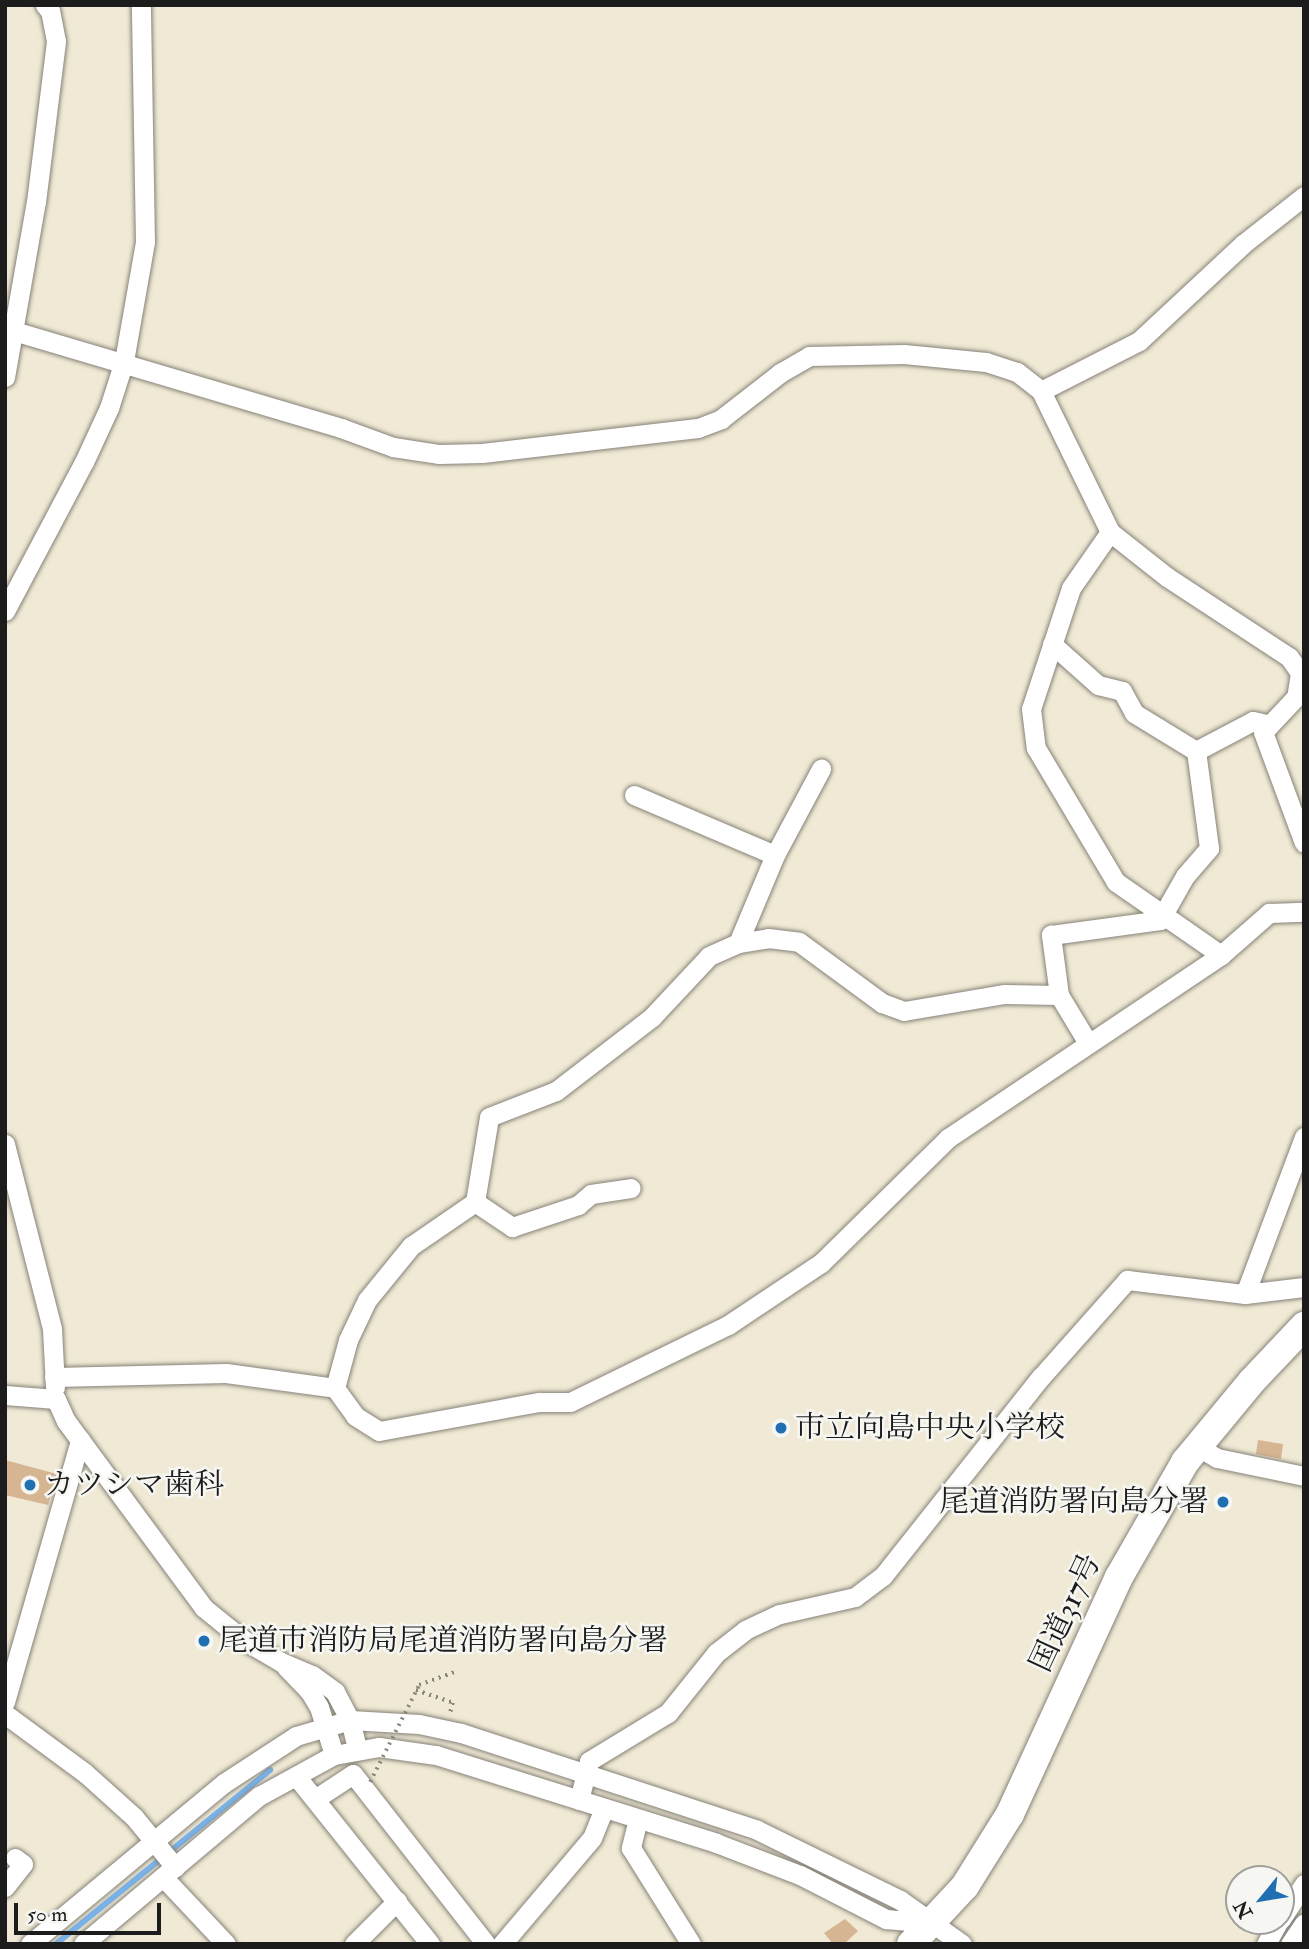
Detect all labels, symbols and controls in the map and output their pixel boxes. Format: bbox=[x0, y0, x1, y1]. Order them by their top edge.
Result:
place label: 市立向島中央小学校 bbox=[795, 1410, 1065, 1446]
marker: 市立向島中央小学校 bbox=[773, 1420, 789, 1436]
place label: カツシマ歯科 bbox=[44, 1467, 224, 1503]
marker: カツシマ歯科 bbox=[22, 1477, 38, 1493]
place label: 尾道消防署向島分署 bbox=[939, 1484, 1209, 1520]
marker: 尾道消防署向島分署 bbox=[1215, 1494, 1231, 1510]
street label: 国道317号 bbox=[1023, 1548, 1109, 1678]
place label: 尾道市消防局尾道消防署向島分署 bbox=[218, 1623, 668, 1659]
marker: 尾道市消防局尾道消防署向島分署 bbox=[196, 1633, 212, 1649]
north arrow bbox=[1225, 1865, 1295, 1935]
scale bar bbox=[18, 1890, 164, 1934]
text: N bbox=[1229, 1896, 1258, 1923]
text: 50 m bbox=[27, 1901, 68, 1928]

